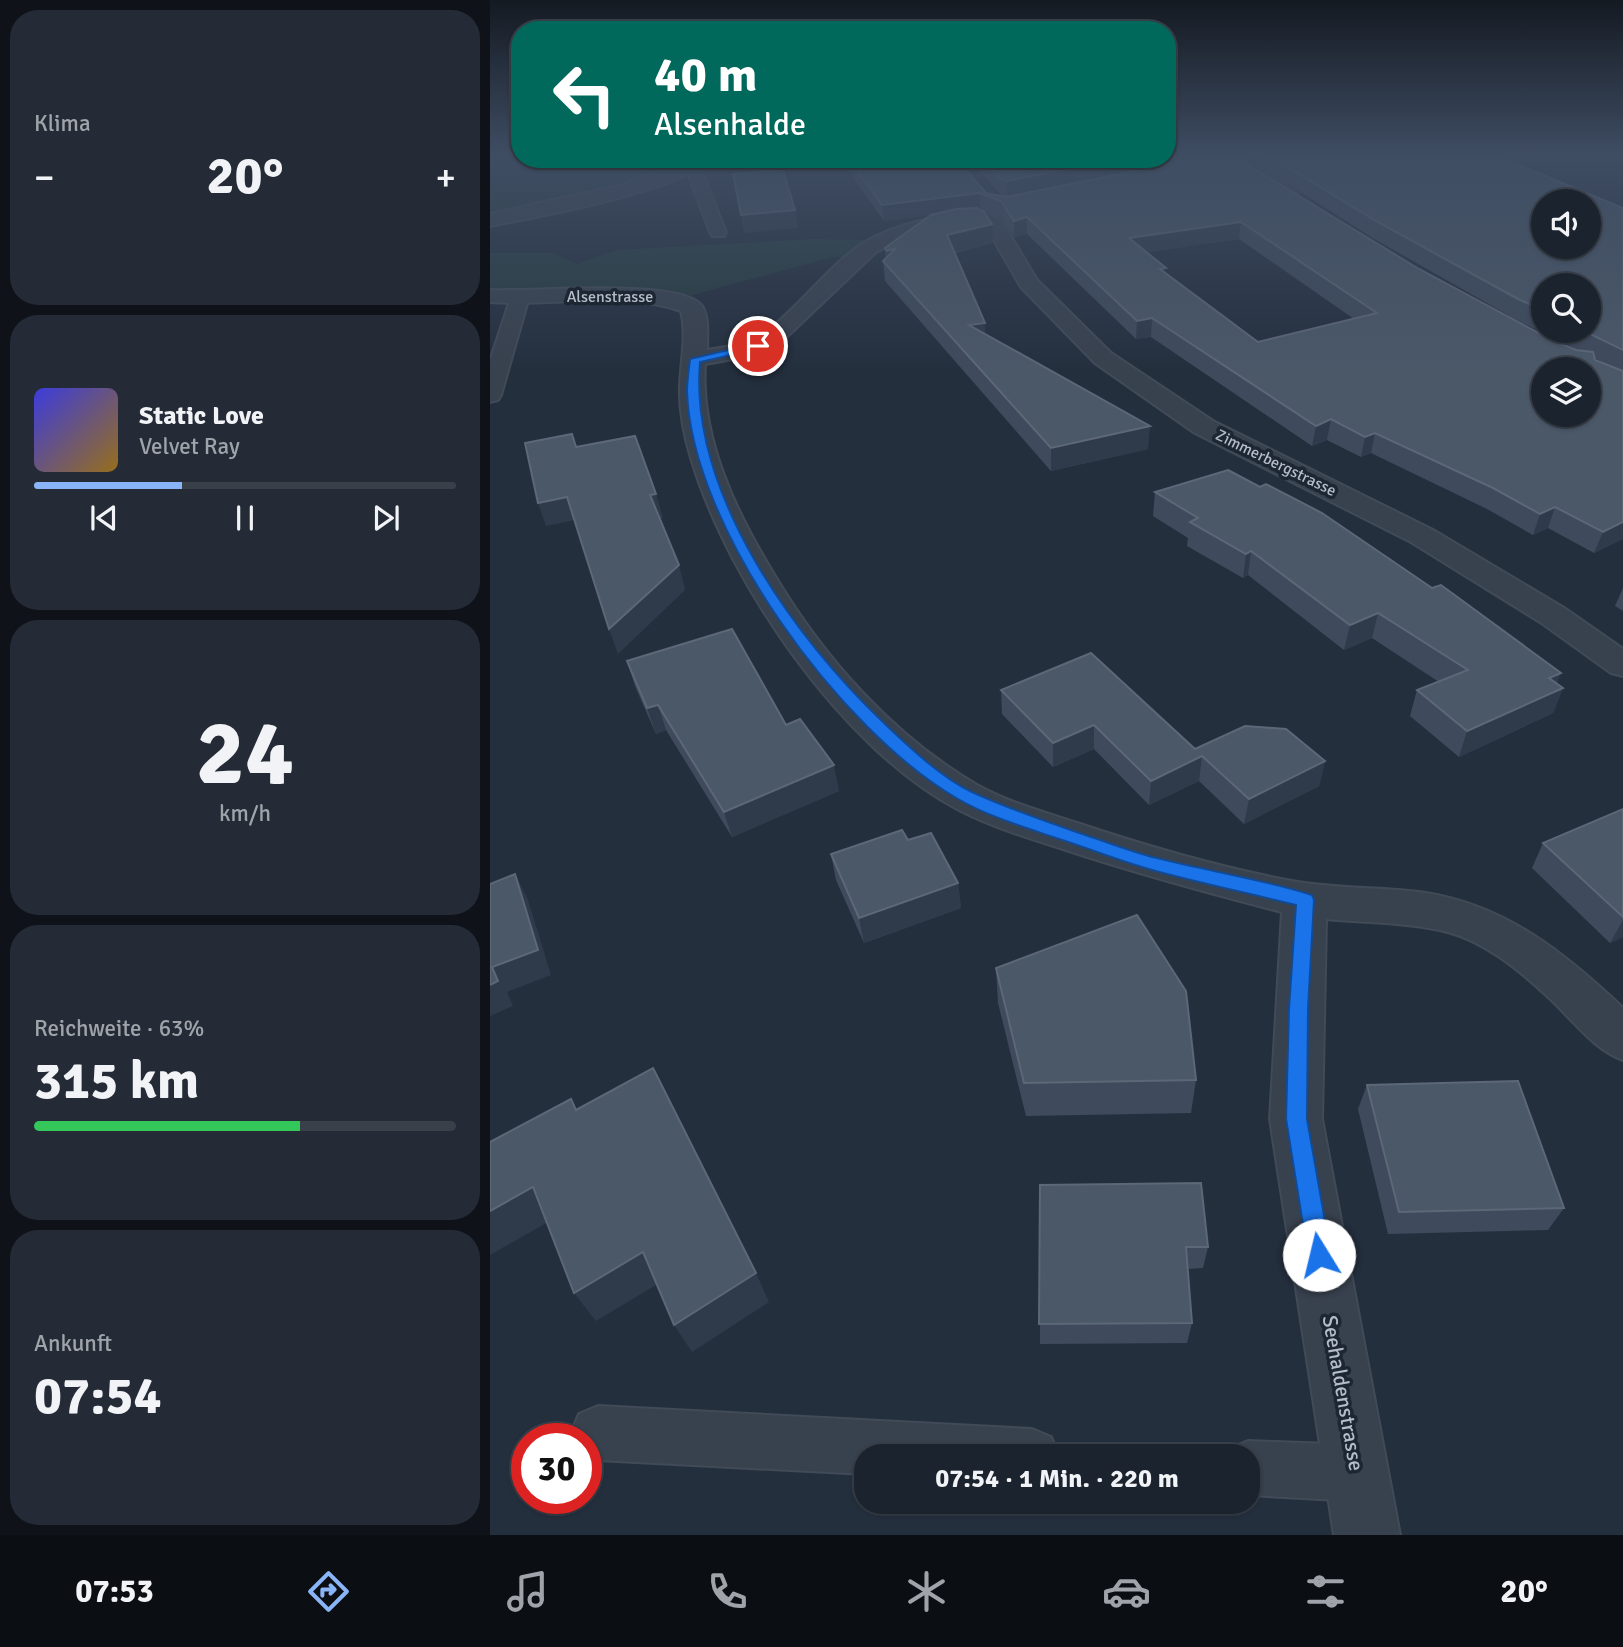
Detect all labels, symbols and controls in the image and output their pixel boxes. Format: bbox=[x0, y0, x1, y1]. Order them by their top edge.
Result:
text: 40 m bbox=[654, 45, 757, 105]
icon: left bbox=[539, 49, 630, 140]
text: Alsenhalde bbox=[654, 105, 806, 144]
text: Klima bbox=[34, 109, 91, 138]
text: 20° bbox=[207, 144, 283, 208]
text: − bbox=[34, 154, 55, 201]
text: + bbox=[435, 154, 456, 201]
map controls bbox=[1531, 189, 1601, 427]
button: sound bbox=[1531, 189, 1601, 259]
button: search bbox=[1531, 273, 1601, 343]
street label: Alsenstrasse bbox=[567, 287, 653, 307]
pin bbox=[728, 316, 788, 376]
icon: arrive bbox=[739, 327, 777, 365]
button: layers bbox=[1531, 357, 1601, 427]
text: Static Love bbox=[139, 400, 264, 432]
street label: Zimmerbergstrasse bbox=[1212, 425, 1340, 501]
text: Velvet Ray bbox=[139, 432, 240, 461]
icon: previous bbox=[85, 499, 123, 537]
icon: pause bbox=[226, 499, 264, 537]
icon: next bbox=[367, 499, 405, 537]
text: 24 bbox=[196, 697, 294, 810]
text: km/h bbox=[219, 799, 271, 828]
text: Reichweite · 63% bbox=[34, 1014, 204, 1043]
text: 315 km bbox=[34, 1049, 199, 1113]
position arrow bbox=[1282, 1218, 1356, 1292]
street label: Seehaldenstrasse bbox=[1317, 1313, 1369, 1473]
text: Ankunft bbox=[34, 1329, 112, 1358]
text: 07:54 bbox=[34, 1364, 162, 1428]
speed limit sign: 30 bbox=[511, 1423, 602, 1514]
text: 07:54 · 1 Min. · 220 m bbox=[935, 1463, 1179, 1495]
icon: directions bbox=[304, 1567, 353, 1616]
icon: music bbox=[503, 1567, 552, 1616]
icon: phone bbox=[703, 1567, 752, 1616]
icon: climate bbox=[902, 1567, 951, 1616]
icon: car bbox=[1102, 1567, 1151, 1616]
icon: filters bbox=[1301, 1567, 1350, 1616]
text: 07:53 bbox=[75, 1572, 154, 1611]
text: 20° bbox=[1500, 1572, 1548, 1611]

